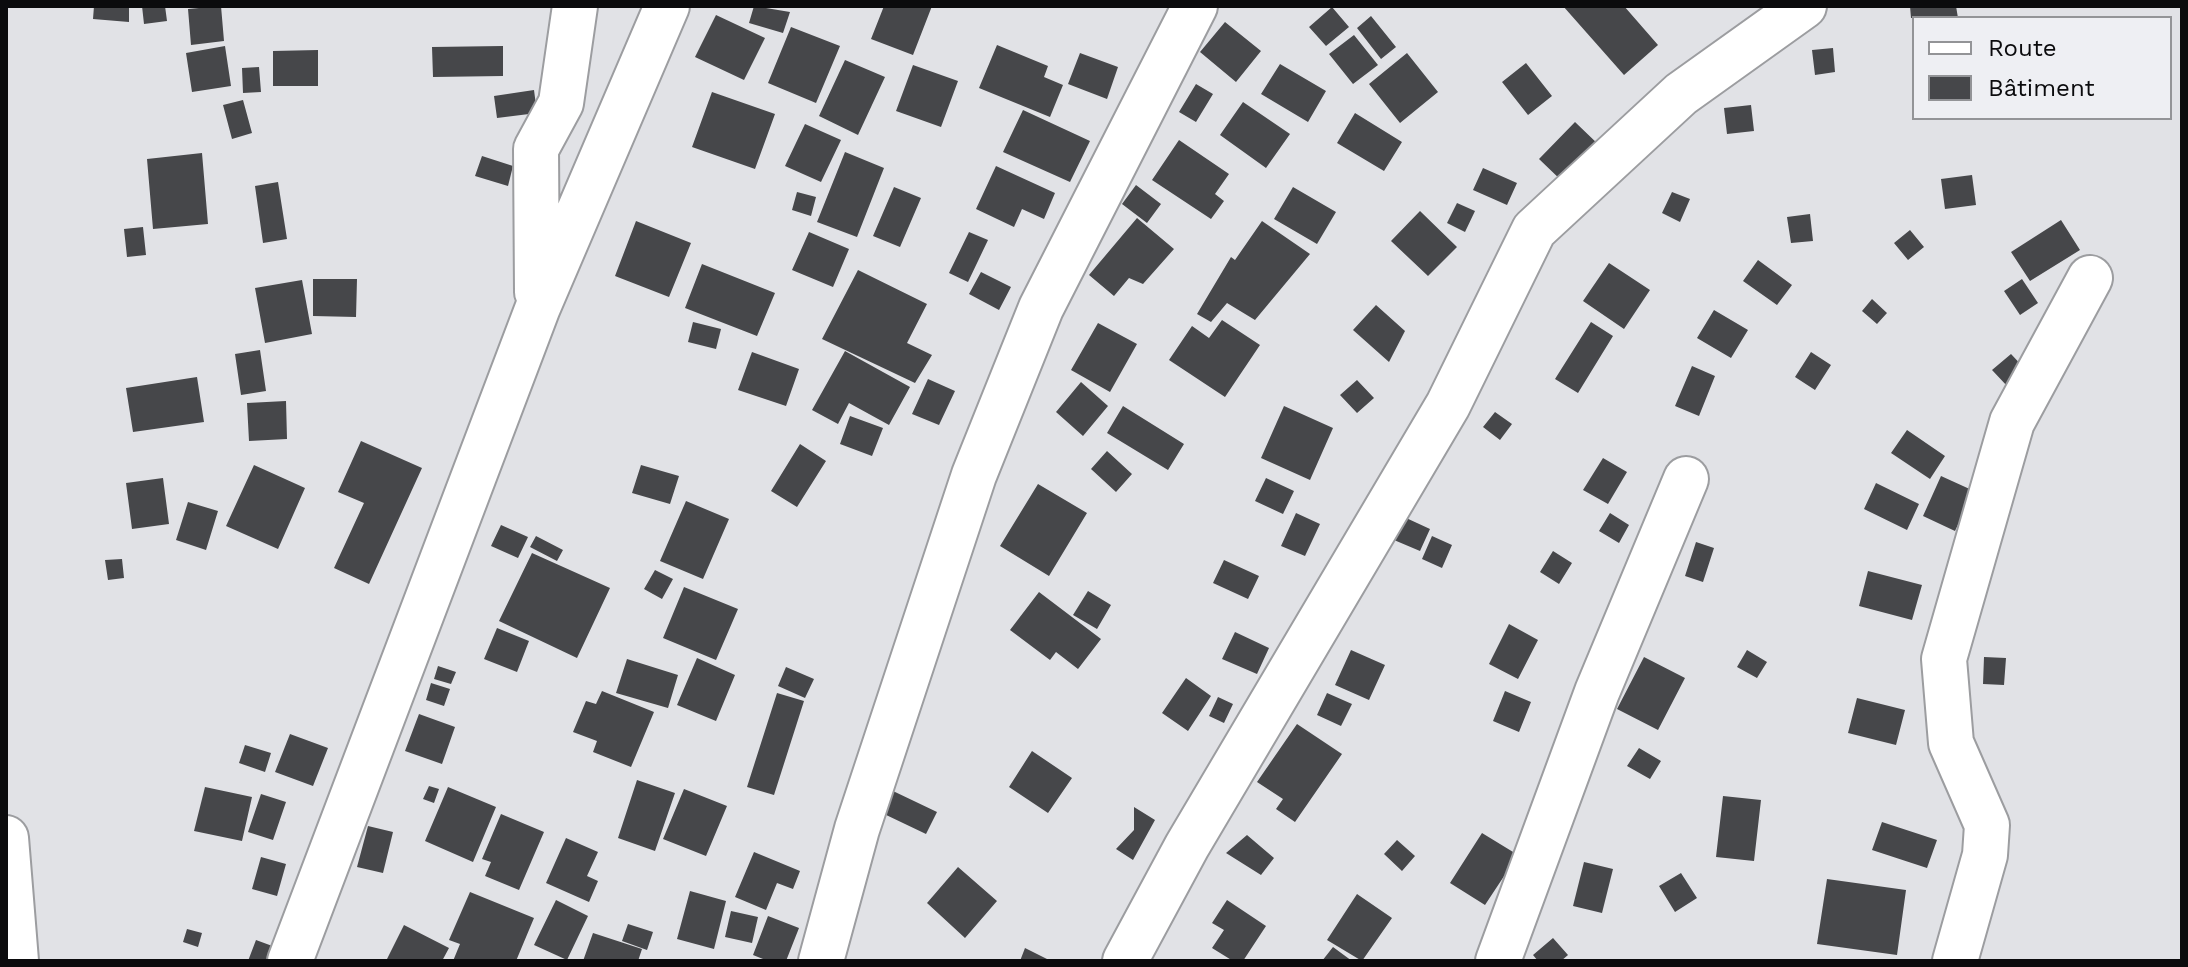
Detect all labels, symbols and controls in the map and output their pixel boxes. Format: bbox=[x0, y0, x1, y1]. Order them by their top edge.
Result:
legend bbox=[1912, 16, 2172, 120]
text: Route bbox=[1988, 34, 2057, 62]
text: Bâtiment bbox=[1988, 74, 2095, 102]

